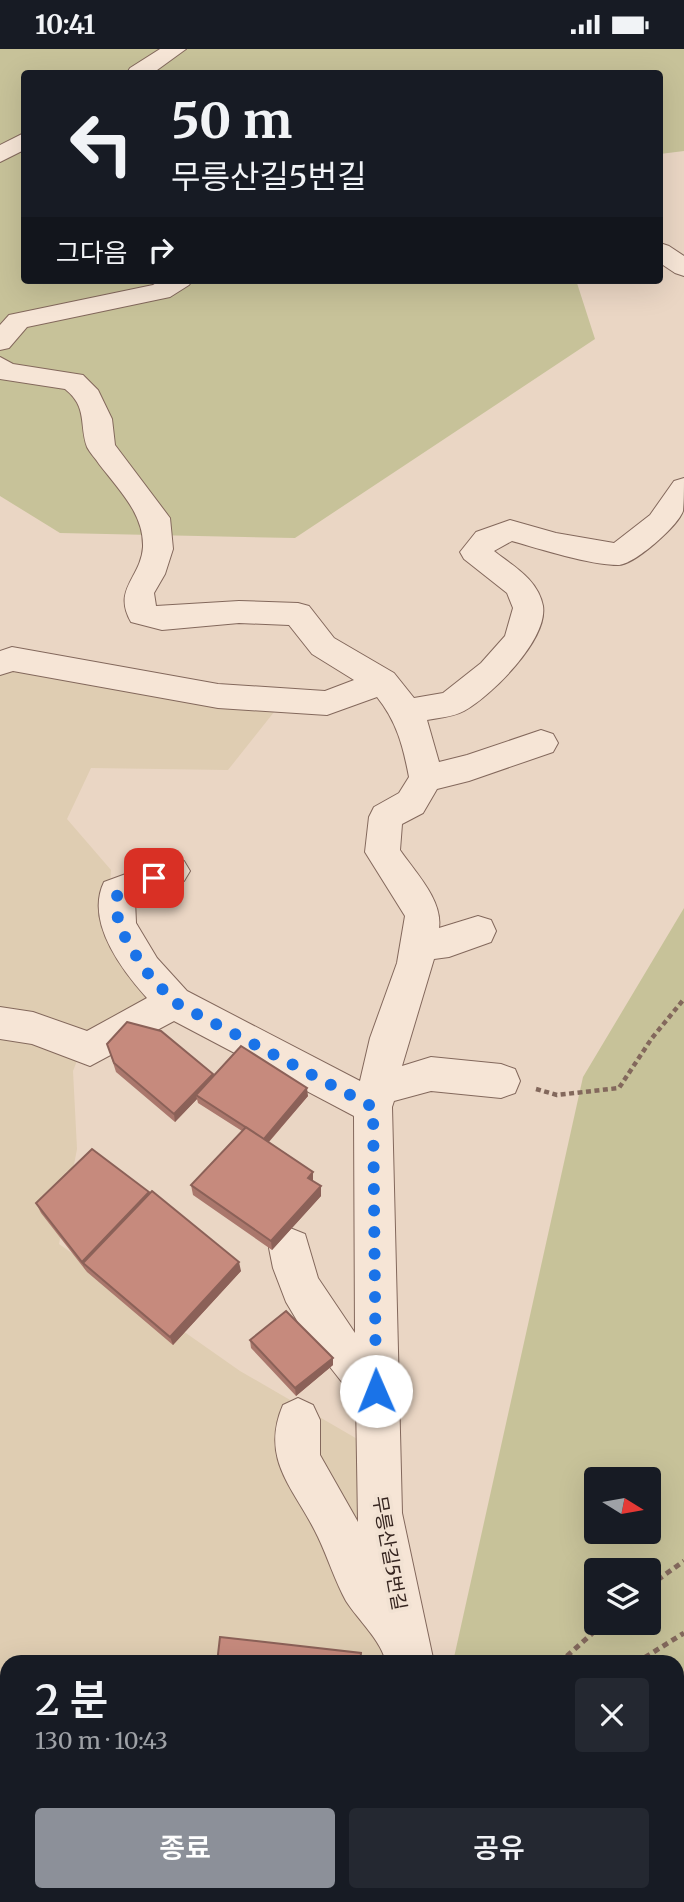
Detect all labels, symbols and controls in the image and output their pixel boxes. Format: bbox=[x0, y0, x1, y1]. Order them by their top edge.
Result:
text: 10:41 bbox=[35, 8, 95, 41]
text: 50 m bbox=[171, 90, 292, 151]
icon: left bbox=[56, 98, 147, 189]
text: 무릉산길5번길 bbox=[171, 157, 366, 197]
icon: right bbox=[142, 231, 180, 269]
text: 그다음 bbox=[56, 236, 128, 269]
pin bbox=[124, 848, 184, 908]
icon: arrive bbox=[135, 859, 173, 897]
position arrow bbox=[339, 1354, 413, 1428]
north arrow bbox=[584, 1467, 662, 1543]
map controls bbox=[584, 1467, 661, 1635]
street label: 무릉산길5번길 bbox=[368, 1494, 412, 1612]
button: layers bbox=[584, 1558, 661, 1635]
text: 2 분 bbox=[35, 1674, 108, 1726]
button: close bbox=[575, 1678, 649, 1752]
text: 130 m · 10:43 bbox=[35, 1726, 168, 1755]
button: 종료 bbox=[35, 1808, 335, 1888]
button: 공유 bbox=[349, 1808, 649, 1888]

